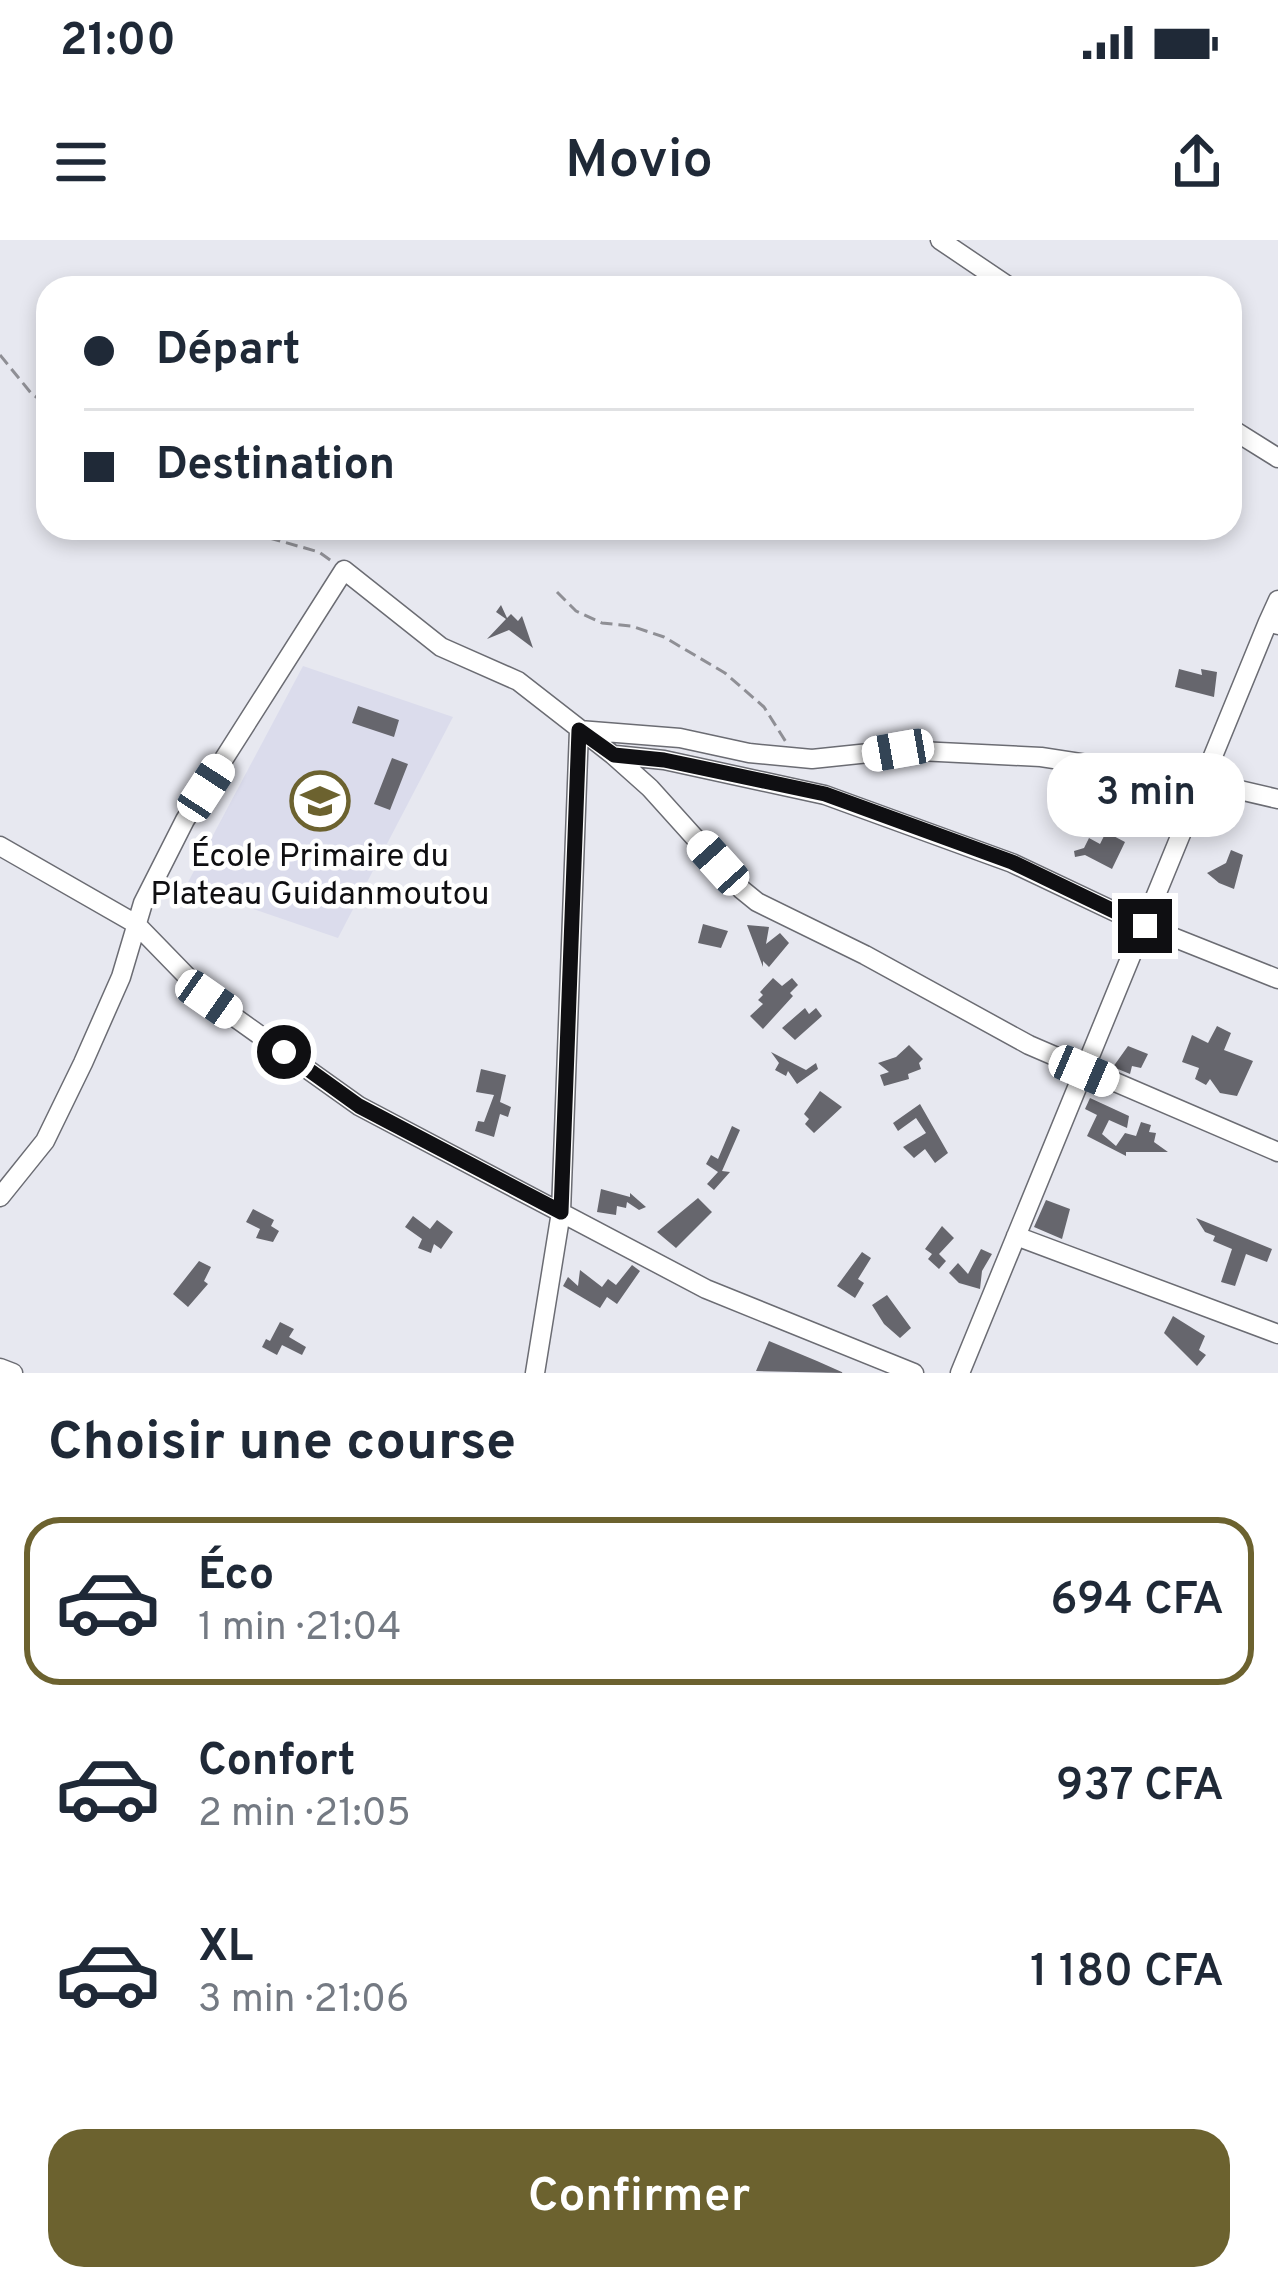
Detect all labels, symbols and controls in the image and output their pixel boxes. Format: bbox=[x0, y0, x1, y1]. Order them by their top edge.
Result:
text: 21:00 bbox=[60, 14, 176, 71]
text: Movio bbox=[565, 128, 713, 197]
icon: menu bbox=[48, 129, 114, 195]
icon: share bbox=[1164, 129, 1230, 195]
text: Départ bbox=[156, 323, 301, 380]
text: Destination bbox=[156, 438, 395, 495]
car bbox=[859, 726, 937, 774]
car bbox=[171, 748, 241, 828]
callout: 3 min bbox=[1046, 752, 1244, 836]
school or university icon: École Primaire du Plateau Guidanmoutou bbox=[289, 770, 351, 832]
text: 3 min bbox=[1096, 770, 1196, 819]
car bbox=[681, 824, 755, 902]
place label: École Primaire du Plateau Guidanmoutou bbox=[150, 836, 490, 917]
route end bbox=[1118, 899, 1172, 953]
car bbox=[169, 964, 249, 1034]
route start bbox=[257, 1025, 311, 1079]
car bbox=[1044, 1040, 1124, 1102]
text: Choisir une course bbox=[48, 1410, 516, 1479]
icon: car bbox=[54, 1547, 162, 1655]
text: Éco bbox=[198, 1548, 274, 1605]
text: 694 CFA bbox=[1050, 1573, 1224, 1630]
text: 1 min · 21:04 bbox=[198, 1605, 401, 1654]
icon: car bbox=[54, 1733, 162, 1841]
text: Confort bbox=[198, 1734, 355, 1791]
text: 937 CFA bbox=[1056, 1759, 1224, 1816]
text: 2 min · 21:05 bbox=[198, 1791, 411, 1840]
icon: car bbox=[54, 1919, 162, 2027]
text: XL bbox=[198, 1920, 253, 1977]
text: 1 180 CFA bbox=[1030, 1945, 1224, 2002]
text: 3 min · 21:06 bbox=[198, 1977, 409, 2026]
button: Confirmer bbox=[48, 2129, 1230, 2267]

